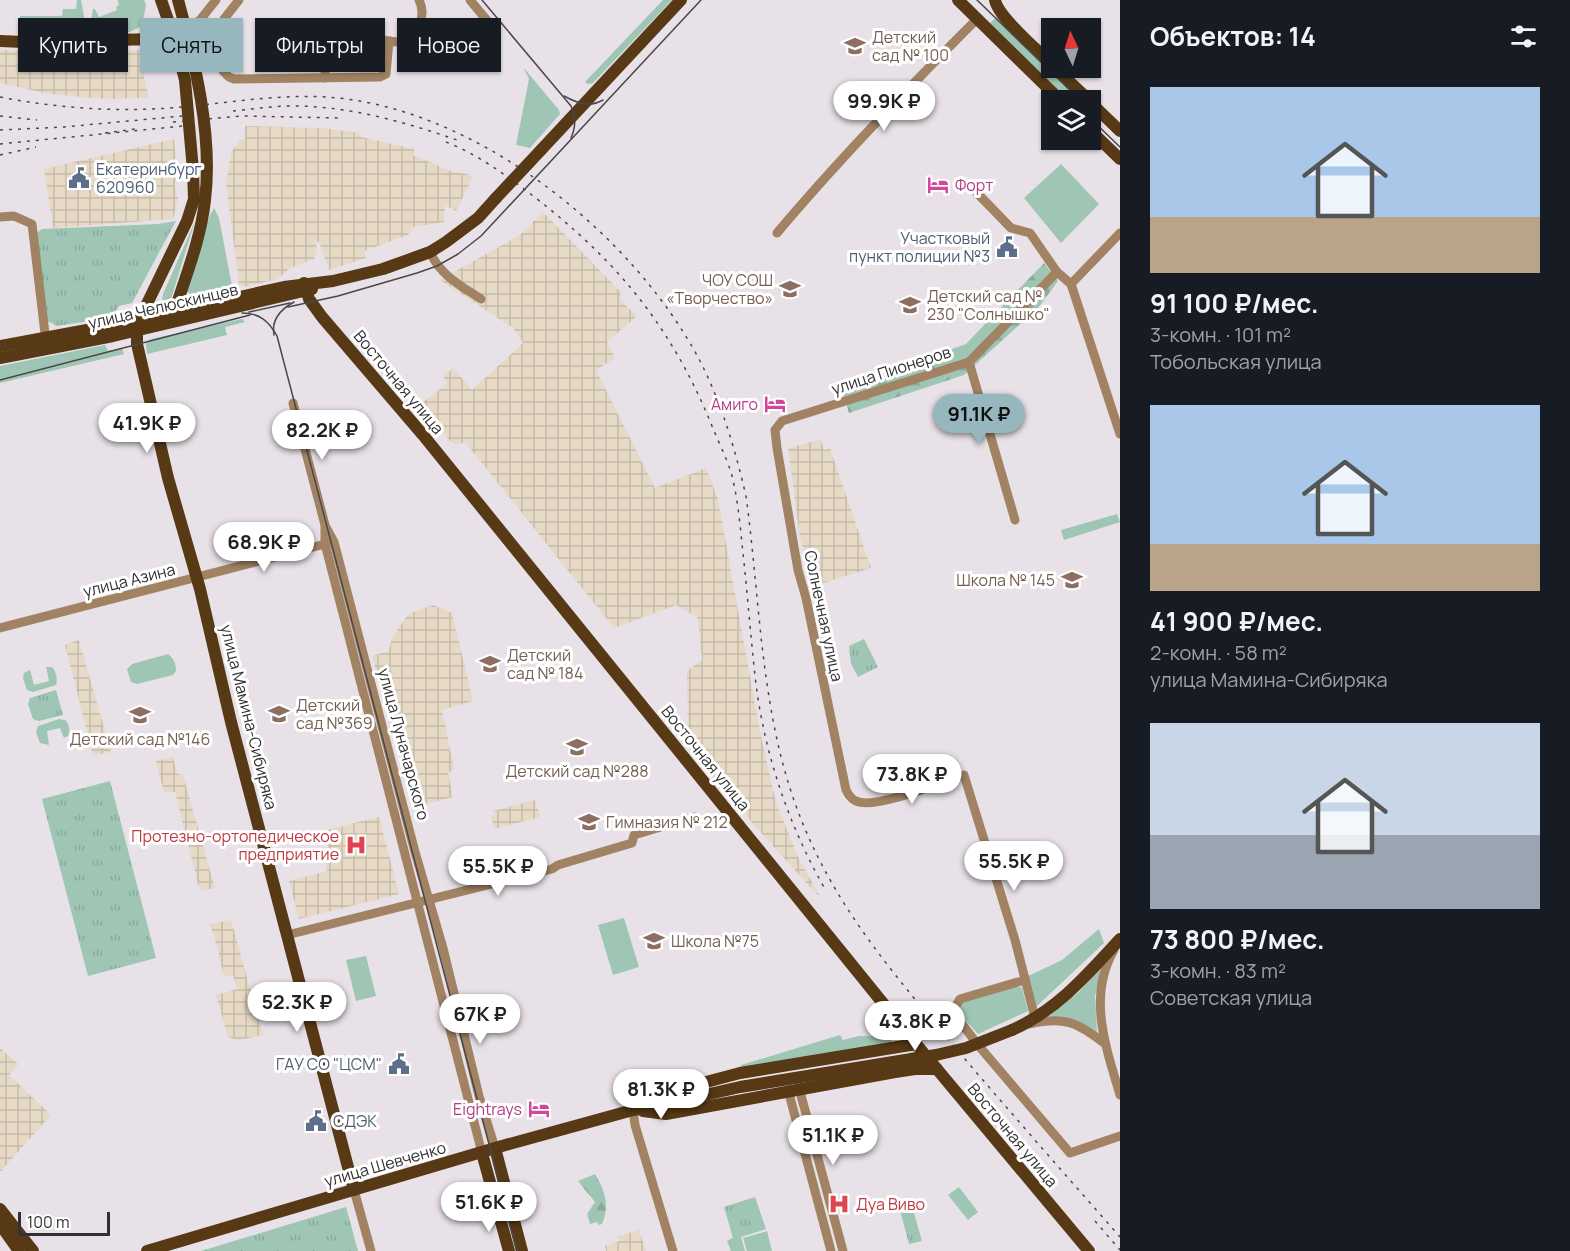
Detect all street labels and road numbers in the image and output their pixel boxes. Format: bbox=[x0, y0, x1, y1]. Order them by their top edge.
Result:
street label: улица Челюскинцев bbox=[86, 278, 240, 334]
street label: Восточная улица bbox=[349, 325, 449, 439]
street label: улица Пионеров bbox=[828, 340, 954, 400]
street label: Солнечная улица bbox=[799, 549, 849, 683]
street label: улица Азина bbox=[81, 558, 177, 602]
street label: улица Мамина-Сибиряка bbox=[215, 622, 283, 812]
street label: улица Луначарского bbox=[373, 666, 435, 822]
street label: Восточная улица bbox=[657, 701, 755, 815]
street label: Восточная улица bbox=[963, 1078, 1063, 1192]
street label: улица Шевченко bbox=[322, 1136, 448, 1192]

